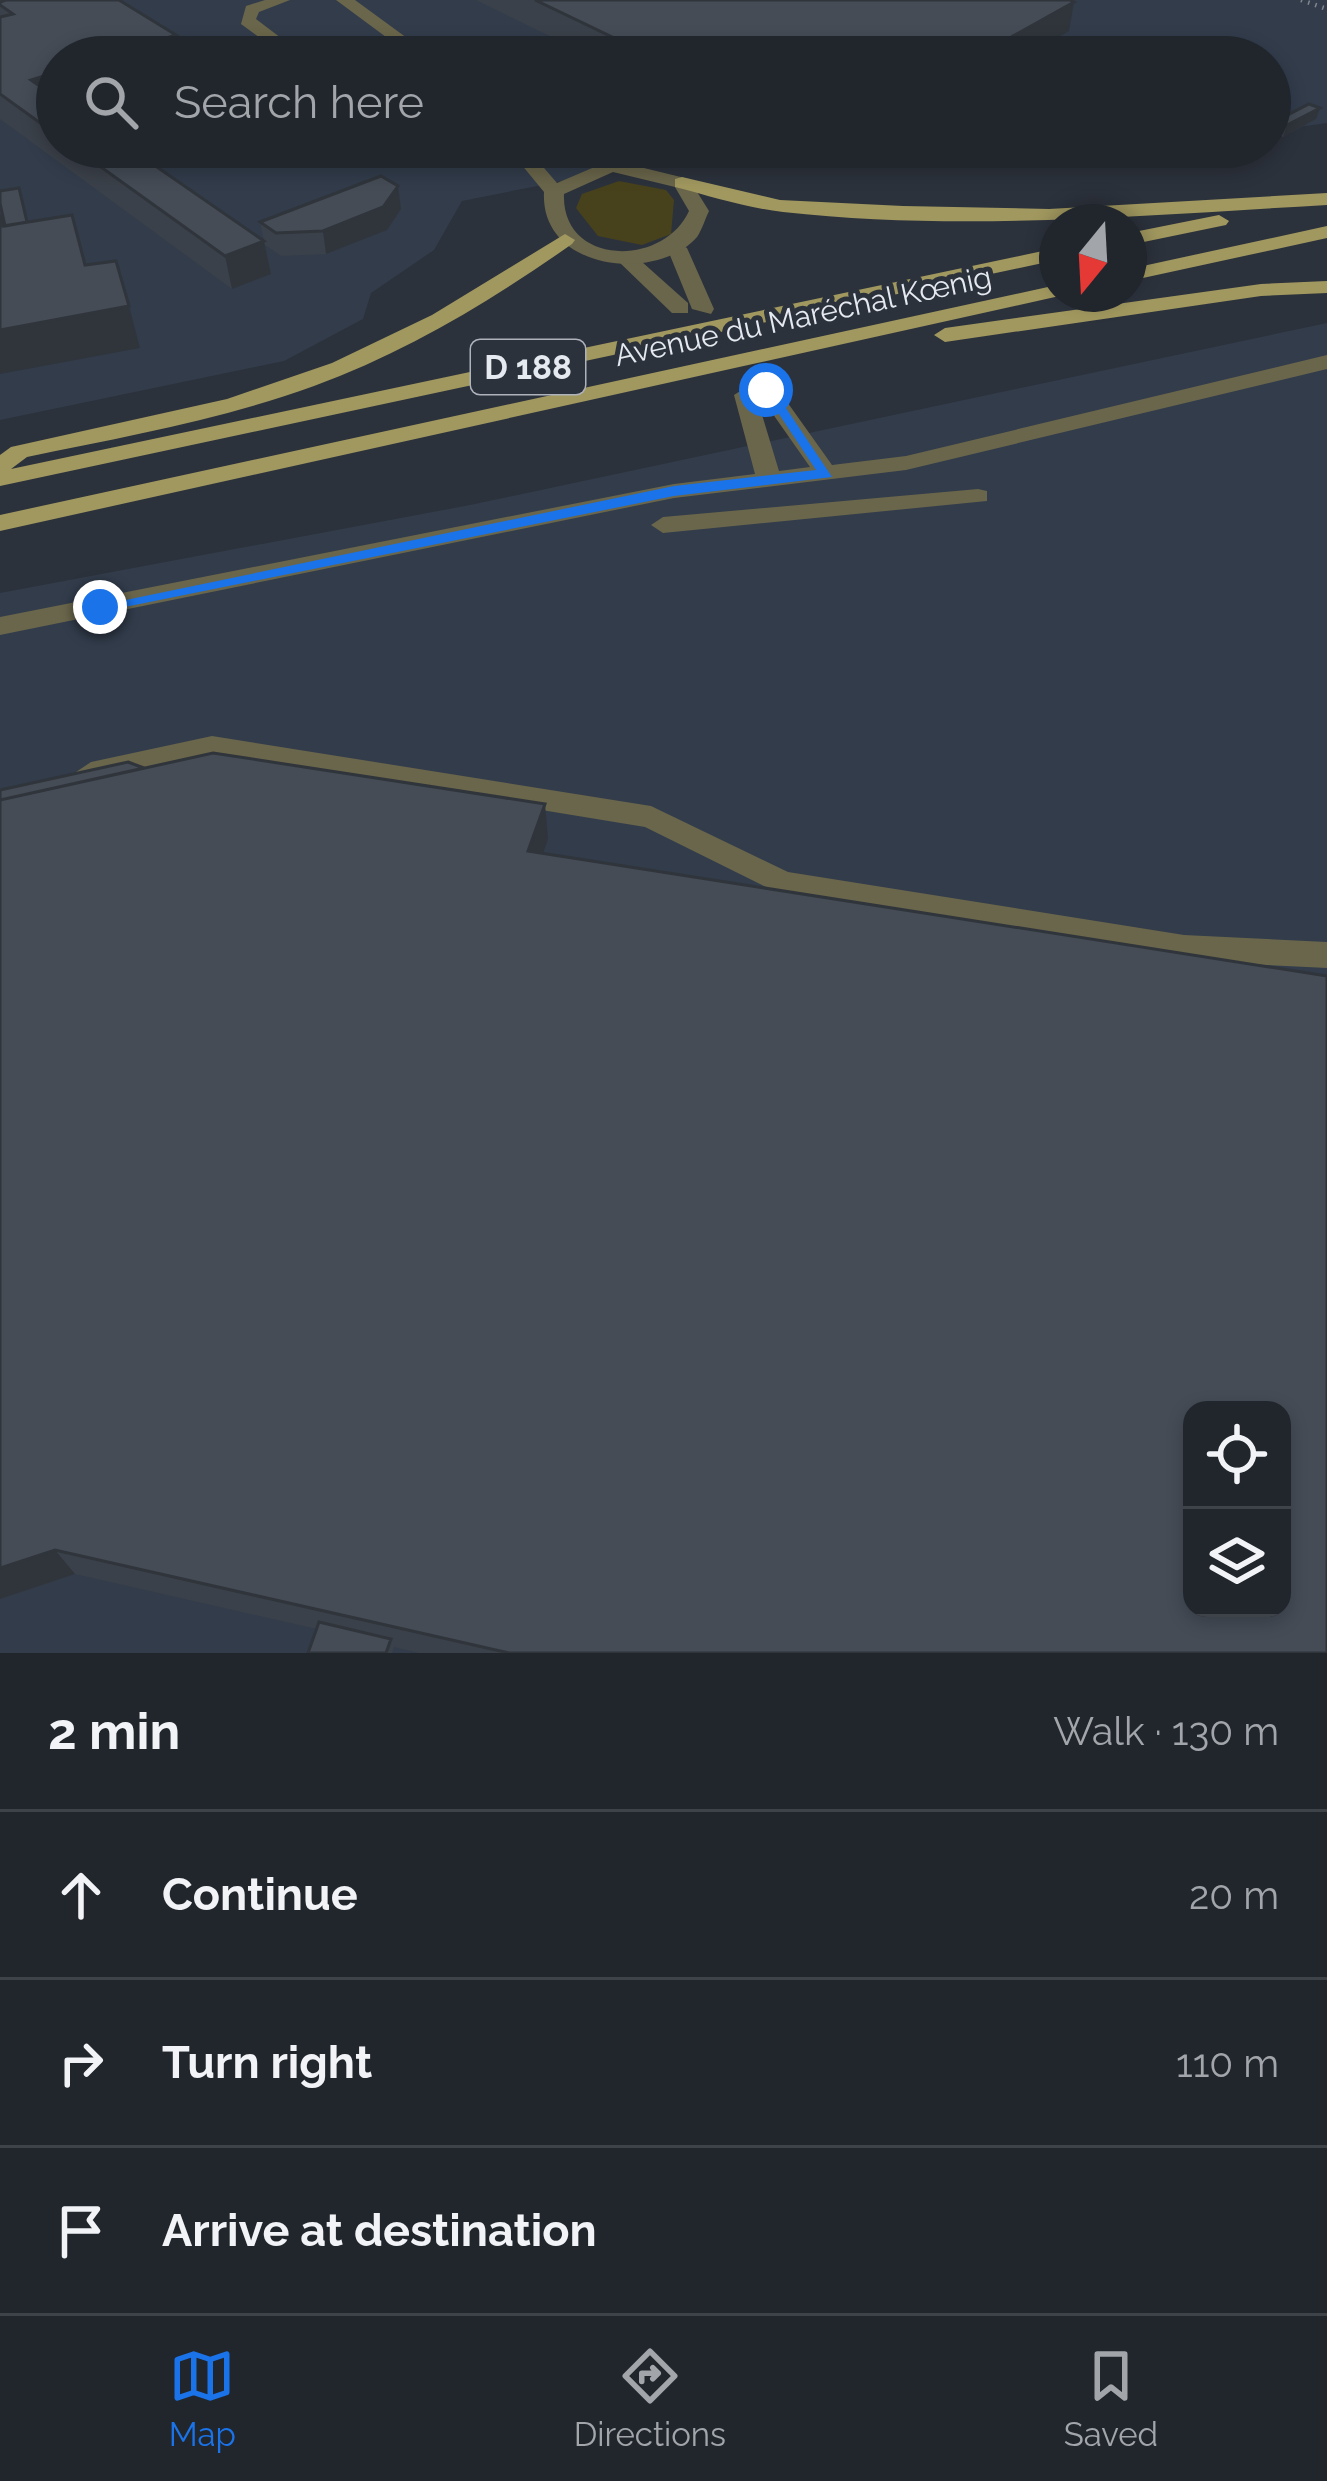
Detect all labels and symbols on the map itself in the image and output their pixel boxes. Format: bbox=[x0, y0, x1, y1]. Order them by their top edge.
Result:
north arrow bbox=[1039, 204, 1147, 312]
street label: Avenue du Maréchal Kœnig bbox=[611, 259, 995, 373]
road number: D 188 bbox=[471, 340, 585, 394]
route start bbox=[739, 363, 793, 417]
route end bbox=[73, 580, 127, 634]

